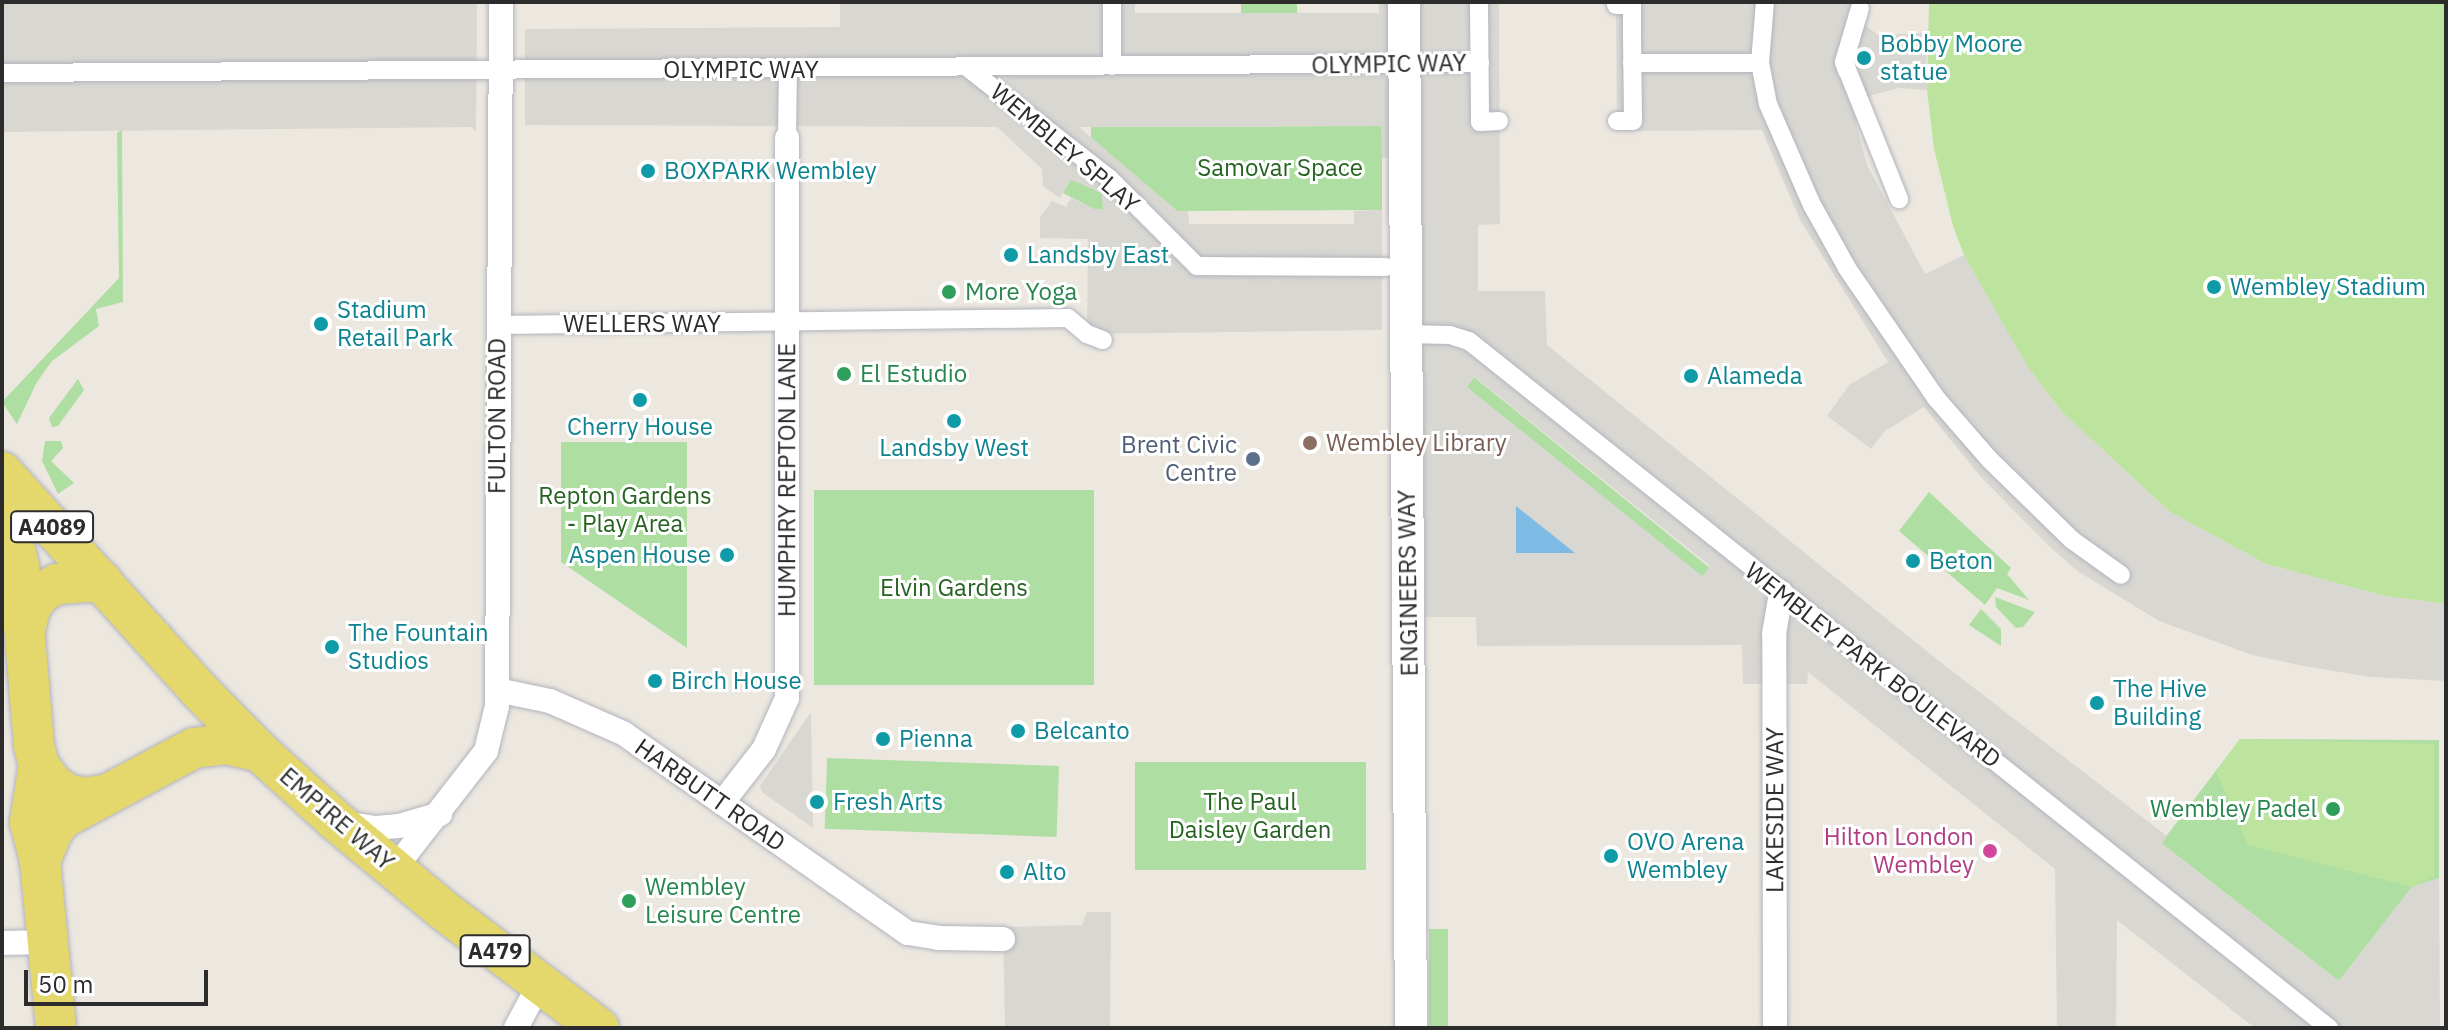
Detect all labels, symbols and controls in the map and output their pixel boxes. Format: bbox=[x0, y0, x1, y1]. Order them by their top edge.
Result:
place label: Bobby Moore statue bbox=[1880, 30, 2023, 86]
street label: OLYMPIC WAY bbox=[1311, 48, 1467, 80]
marker: Bobby Moore statue bbox=[1855, 49, 1873, 67]
street label: OLYMPIC WAY bbox=[663, 56, 819, 84]
street label: WEMBLEY SPLAY bbox=[985, 77, 1145, 219]
park label: Samovar Space bbox=[1197, 154, 1363, 182]
place label: BOXPARK Wembley bbox=[664, 157, 877, 185]
marker: BOXPARK Wembley bbox=[639, 162, 657, 180]
place label: Landsby East bbox=[1027, 241, 1169, 269]
marker: Landsby East bbox=[1002, 246, 1020, 264]
place label: Wembley Stadium bbox=[2230, 273, 2426, 301]
place label: More Yoga bbox=[965, 278, 1077, 306]
marker: Wembley Stadium bbox=[2205, 278, 2223, 296]
marker: More Yoga bbox=[940, 283, 958, 301]
place label: Stadium Retail Park bbox=[337, 296, 453, 352]
street label: WELLERS WAY bbox=[563, 310, 721, 338]
marker: Stadium Retail Park bbox=[312, 315, 330, 333]
street label: FULTON ROAD bbox=[483, 338, 511, 494]
street label: HUMPHRY REPTON LANE bbox=[773, 343, 801, 617]
place label: El Estudio bbox=[860, 360, 967, 388]
place label: Alameda bbox=[1707, 362, 1803, 390]
marker: El Estudio bbox=[835, 365, 853, 383]
marker: Alameda bbox=[1682, 367, 1700, 385]
marker: Cherry House bbox=[631, 391, 649, 409]
marker: Landsby West bbox=[945, 412, 963, 430]
place label: Cherry House bbox=[567, 413, 713, 441]
place label: Wembley Library bbox=[1326, 429, 1507, 457]
place label: Brent Civic Centre bbox=[1121, 431, 1237, 487]
place label: Landsby West bbox=[879, 434, 1029, 462]
marker: Wembley Library bbox=[1301, 434, 1319, 452]
marker: Brent Civic Centre bbox=[1244, 450, 1262, 468]
park label: Repton Gardens - Play Area bbox=[538, 482, 712, 538]
street label: ENGINEERS WAY bbox=[1392, 489, 1424, 677]
road number: A4089 bbox=[10, 509, 94, 545]
place label: Aspen House bbox=[569, 541, 711, 569]
marker: Aspen House bbox=[718, 546, 736, 564]
place label: Beton bbox=[1929, 547, 1993, 575]
marker: Beton bbox=[1904, 552, 1922, 570]
street label: WEMBLEY PARK BOULEVARD bbox=[1740, 556, 2006, 774]
park label: Elvin Gardens bbox=[880, 574, 1028, 602]
place label: The Fountain Studios bbox=[348, 619, 489, 675]
marker: The Fountain Studios bbox=[323, 638, 341, 656]
place label: Birch House bbox=[671, 667, 802, 695]
marker: Birch House bbox=[646, 672, 664, 690]
place label: The Hive Building bbox=[2113, 675, 2207, 731]
marker: The Hive Building bbox=[2088, 694, 2106, 712]
place label: Belcanto bbox=[1034, 717, 1130, 745]
marker: Belcanto bbox=[1009, 722, 1027, 740]
place label: Pienna bbox=[899, 725, 973, 753]
street label: LAKESIDE WAY bbox=[1761, 727, 1789, 893]
marker: Pienna bbox=[874, 730, 892, 748]
street label: HARBUTT ROAD bbox=[629, 733, 791, 857]
street label: EMPIRE WAY bbox=[274, 761, 400, 877]
place label: Fresh Arts bbox=[833, 788, 943, 816]
park label: The Paul Daisley Garden bbox=[1169, 788, 1331, 844]
marker: Fresh Arts bbox=[808, 793, 826, 811]
place label: Wembley Padel bbox=[2150, 795, 2317, 823]
marker: Wembley Padel bbox=[2324, 800, 2342, 818]
place label: Hilton London Wembley bbox=[1824, 823, 1974, 879]
place label: OVO Arena Wembley bbox=[1627, 828, 1744, 884]
marker: Hilton London Wembley bbox=[1981, 842, 1999, 860]
marker: OVO Arena Wembley bbox=[1602, 847, 1620, 865]
place label: Alto bbox=[1023, 858, 1067, 886]
marker: Alto bbox=[998, 863, 1016, 881]
place label: Wembley Leisure Centre bbox=[645, 873, 801, 929]
marker: Wembley Leisure Centre bbox=[620, 892, 638, 910]
road number: A479 bbox=[459, 933, 531, 969]
scale bar bbox=[28, 954, 212, 1004]
text: 50 m bbox=[38, 968, 93, 1000]

